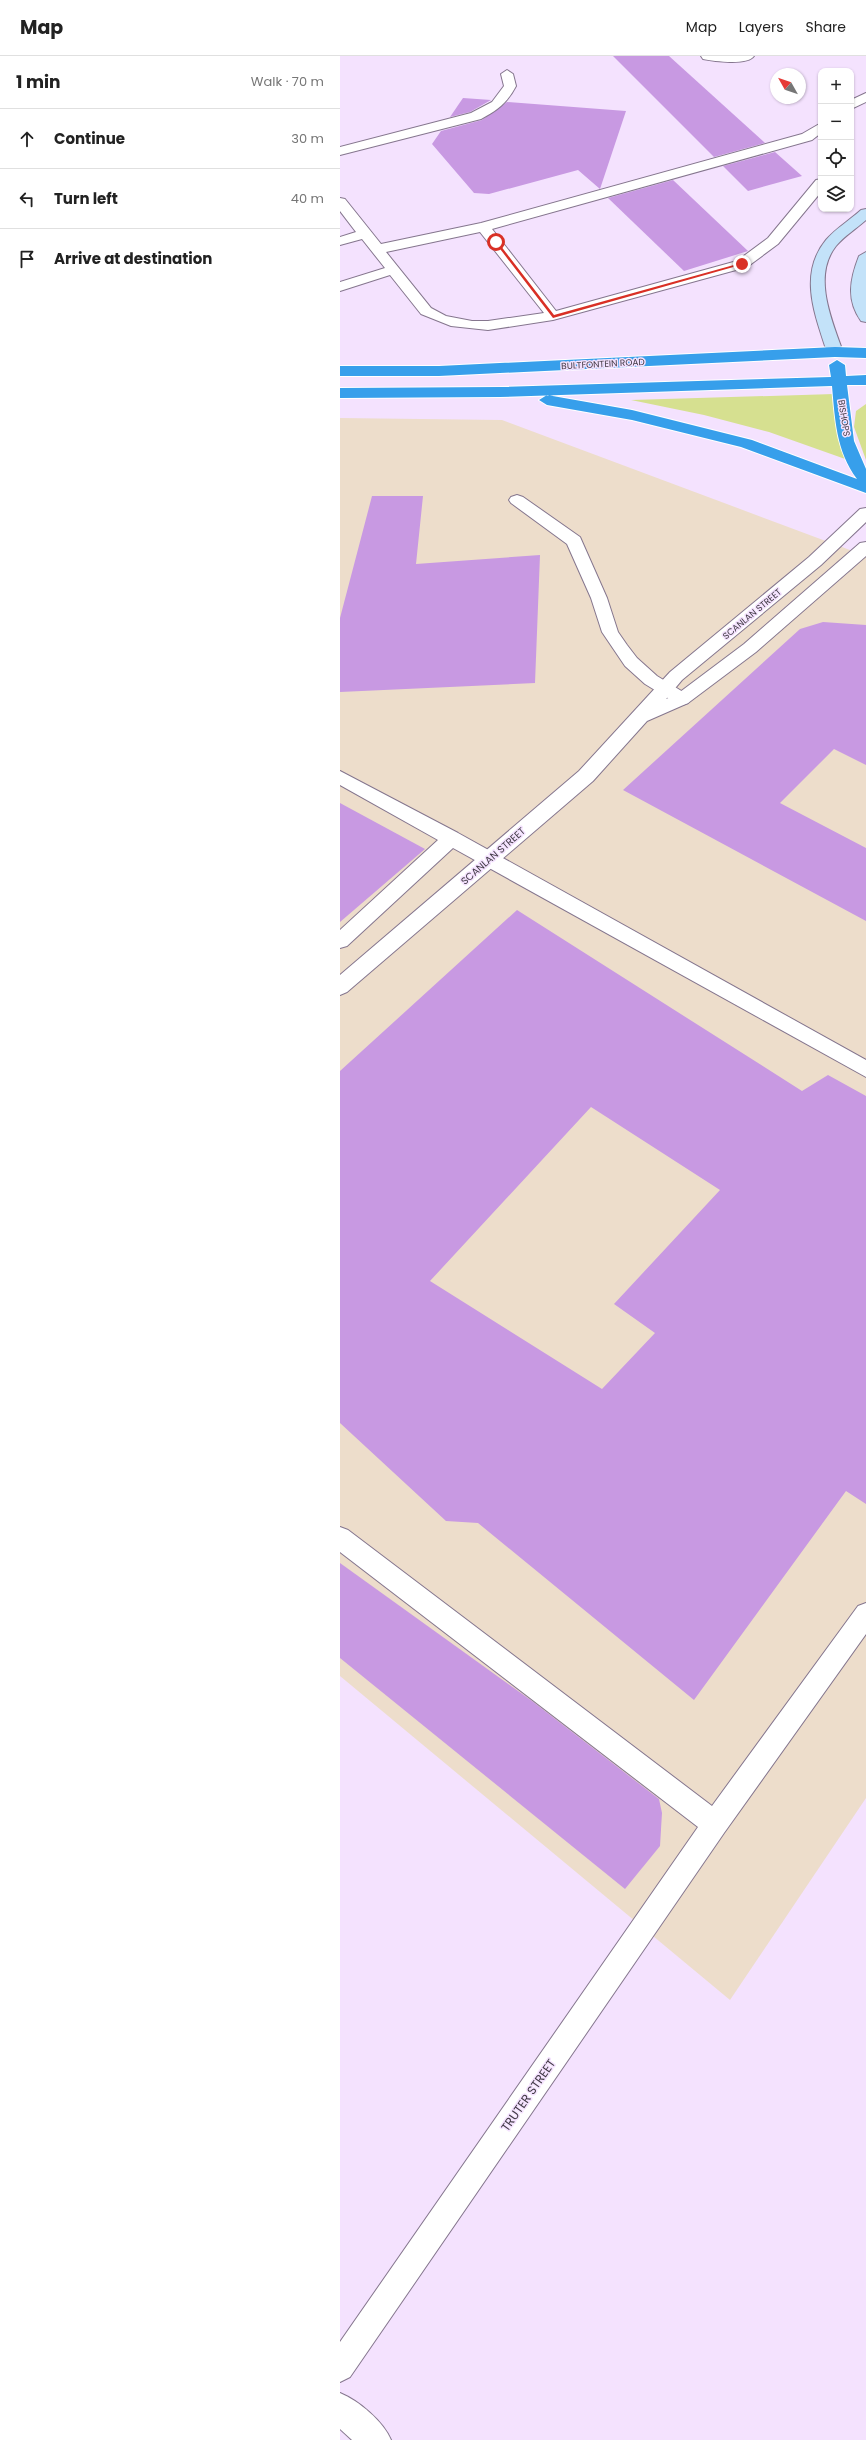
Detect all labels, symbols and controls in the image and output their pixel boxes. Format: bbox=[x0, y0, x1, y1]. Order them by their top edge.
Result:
text: Map bbox=[20, 14, 63, 41]
text: Map bbox=[686, 17, 717, 37]
text: Layers bbox=[739, 17, 783, 37]
text: Share bbox=[805, 17, 846, 37]
north arrow bbox=[770, 68, 806, 104]
map controls bbox=[818, 68, 854, 212]
button: + bbox=[818, 68, 854, 104]
text: 1 min bbox=[16, 70, 60, 94]
text: Walk · 70 m bbox=[251, 72, 324, 91]
button: − bbox=[818, 104, 854, 140]
icon: ahead bbox=[16, 128, 38, 150]
text: Continue bbox=[54, 128, 125, 149]
text: 30 m bbox=[291, 129, 324, 148]
button: locate bbox=[818, 140, 854, 176]
button: layers bbox=[818, 176, 854, 212]
icon: left bbox=[16, 188, 38, 210]
text: Turn left bbox=[54, 188, 118, 209]
text: 40 m bbox=[291, 189, 324, 208]
route start bbox=[487, 233, 505, 251]
icon: arrive bbox=[16, 248, 38, 270]
text: Arrive at destination bbox=[54, 248, 212, 269]
route end bbox=[733, 255, 751, 273]
street label: BULTFONTEIN ROAD bbox=[561, 356, 645, 372]
street label: BISHOPS bbox=[835, 399, 853, 437]
street label: SCANLAN STREET bbox=[720, 586, 784, 642]
street label: SCANLAN STREET bbox=[457, 823, 529, 888]
street label: TRUTER STREET bbox=[497, 2055, 560, 2135]

